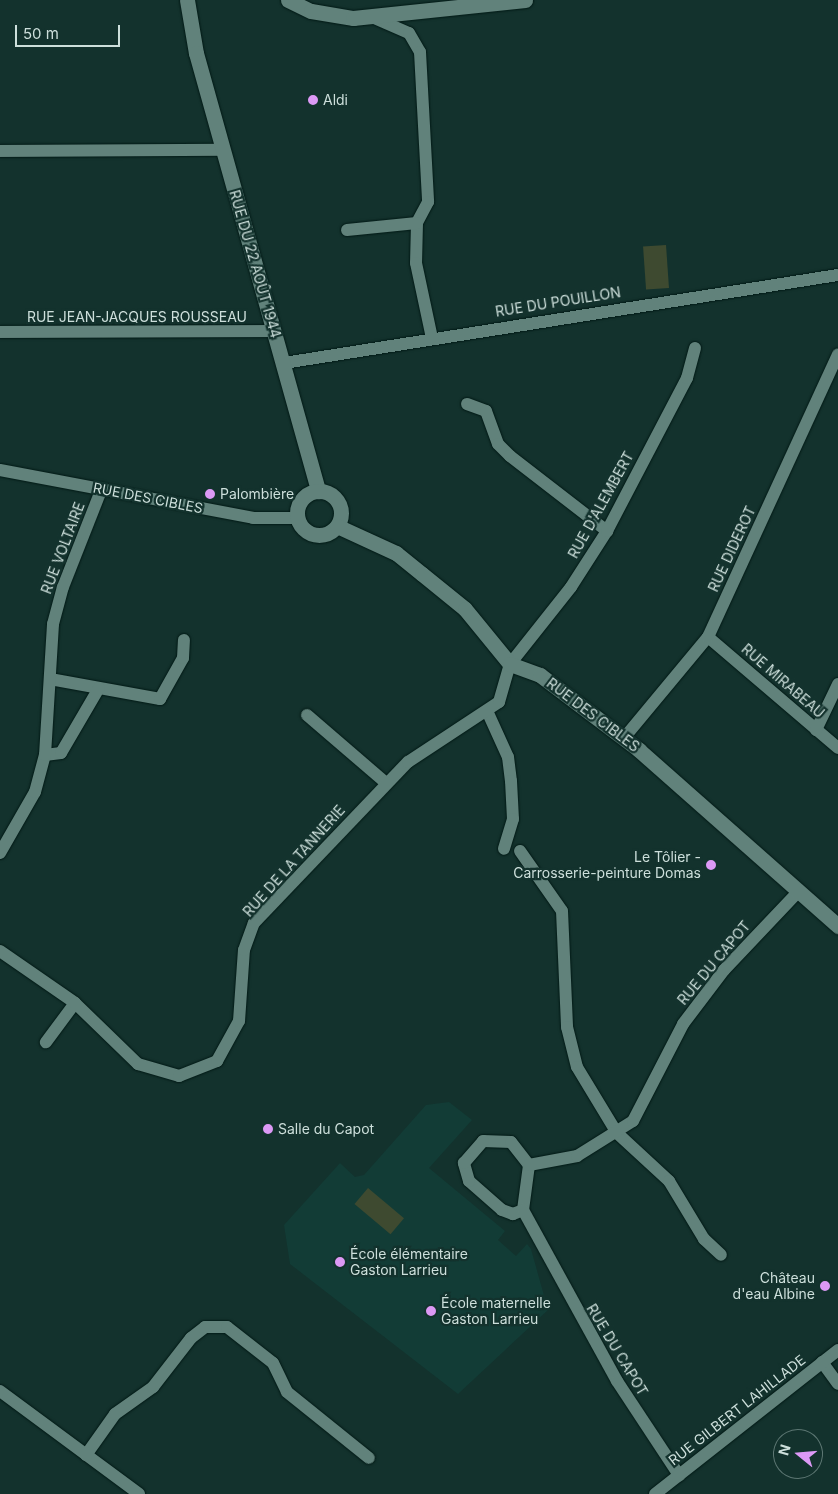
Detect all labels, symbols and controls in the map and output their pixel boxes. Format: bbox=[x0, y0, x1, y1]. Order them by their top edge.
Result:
scale bar bbox=[18, 15, 122, 47]
text: 50 m bbox=[23, 24, 59, 43]
place label: Aldi bbox=[323, 92, 348, 108]
marker: Aldi bbox=[307, 94, 319, 106]
street label: RUE DU 22 AOÛT 1944 bbox=[226, 188, 284, 340]
street label: RUE DU POUILLON bbox=[494, 284, 622, 320]
street label: RUE JEAN-JACQUES ROUSSEAU bbox=[27, 309, 247, 325]
street label: RUE D'ALEMBERT bbox=[565, 449, 637, 561]
street label: RUE DES CIBLES bbox=[92, 479, 204, 517]
place label: Palombière bbox=[220, 486, 294, 502]
marker: Palombière bbox=[204, 488, 216, 500]
street label: RUE VOLTAIRE bbox=[38, 500, 88, 596]
street label: RUE DIDEROT bbox=[705, 504, 759, 594]
street label: RUE MIRABEAU bbox=[738, 640, 828, 722]
street label: RUE DES CIBLES bbox=[543, 675, 643, 755]
street label: RUE DE LA TANNERIE bbox=[240, 802, 348, 920]
place label: Le Tôlier - Carrosserie-peinture Domas bbox=[513, 849, 701, 882]
marker: Le Tôlier - Carrosserie-peinture Domas bbox=[705, 859, 717, 871]
street label: RUE DU CAPOT bbox=[674, 918, 754, 1008]
place label: Salle du Capot bbox=[278, 1121, 374, 1137]
marker: Salle du Capot bbox=[262, 1123, 274, 1135]
place label: École élémentaire Gaston Larrieu bbox=[350, 1246, 468, 1278]
marker: École élémentaire Gaston Larrieu bbox=[334, 1256, 346, 1268]
place label: Château d'eau Albine bbox=[733, 1270, 815, 1302]
marker: Château d'eau Albine bbox=[819, 1280, 831, 1292]
place label: École maternelle Gaston Larrieu bbox=[441, 1295, 551, 1328]
street label: RUE DU CAPOT bbox=[583, 1301, 651, 1399]
marker: École maternelle Gaston Larrieu bbox=[425, 1305, 437, 1317]
street label: RUE GILBERT LAHILLADE bbox=[665, 1351, 809, 1469]
north arrow bbox=[773, 1429, 823, 1479]
text: N bbox=[774, 1442, 794, 1457]

